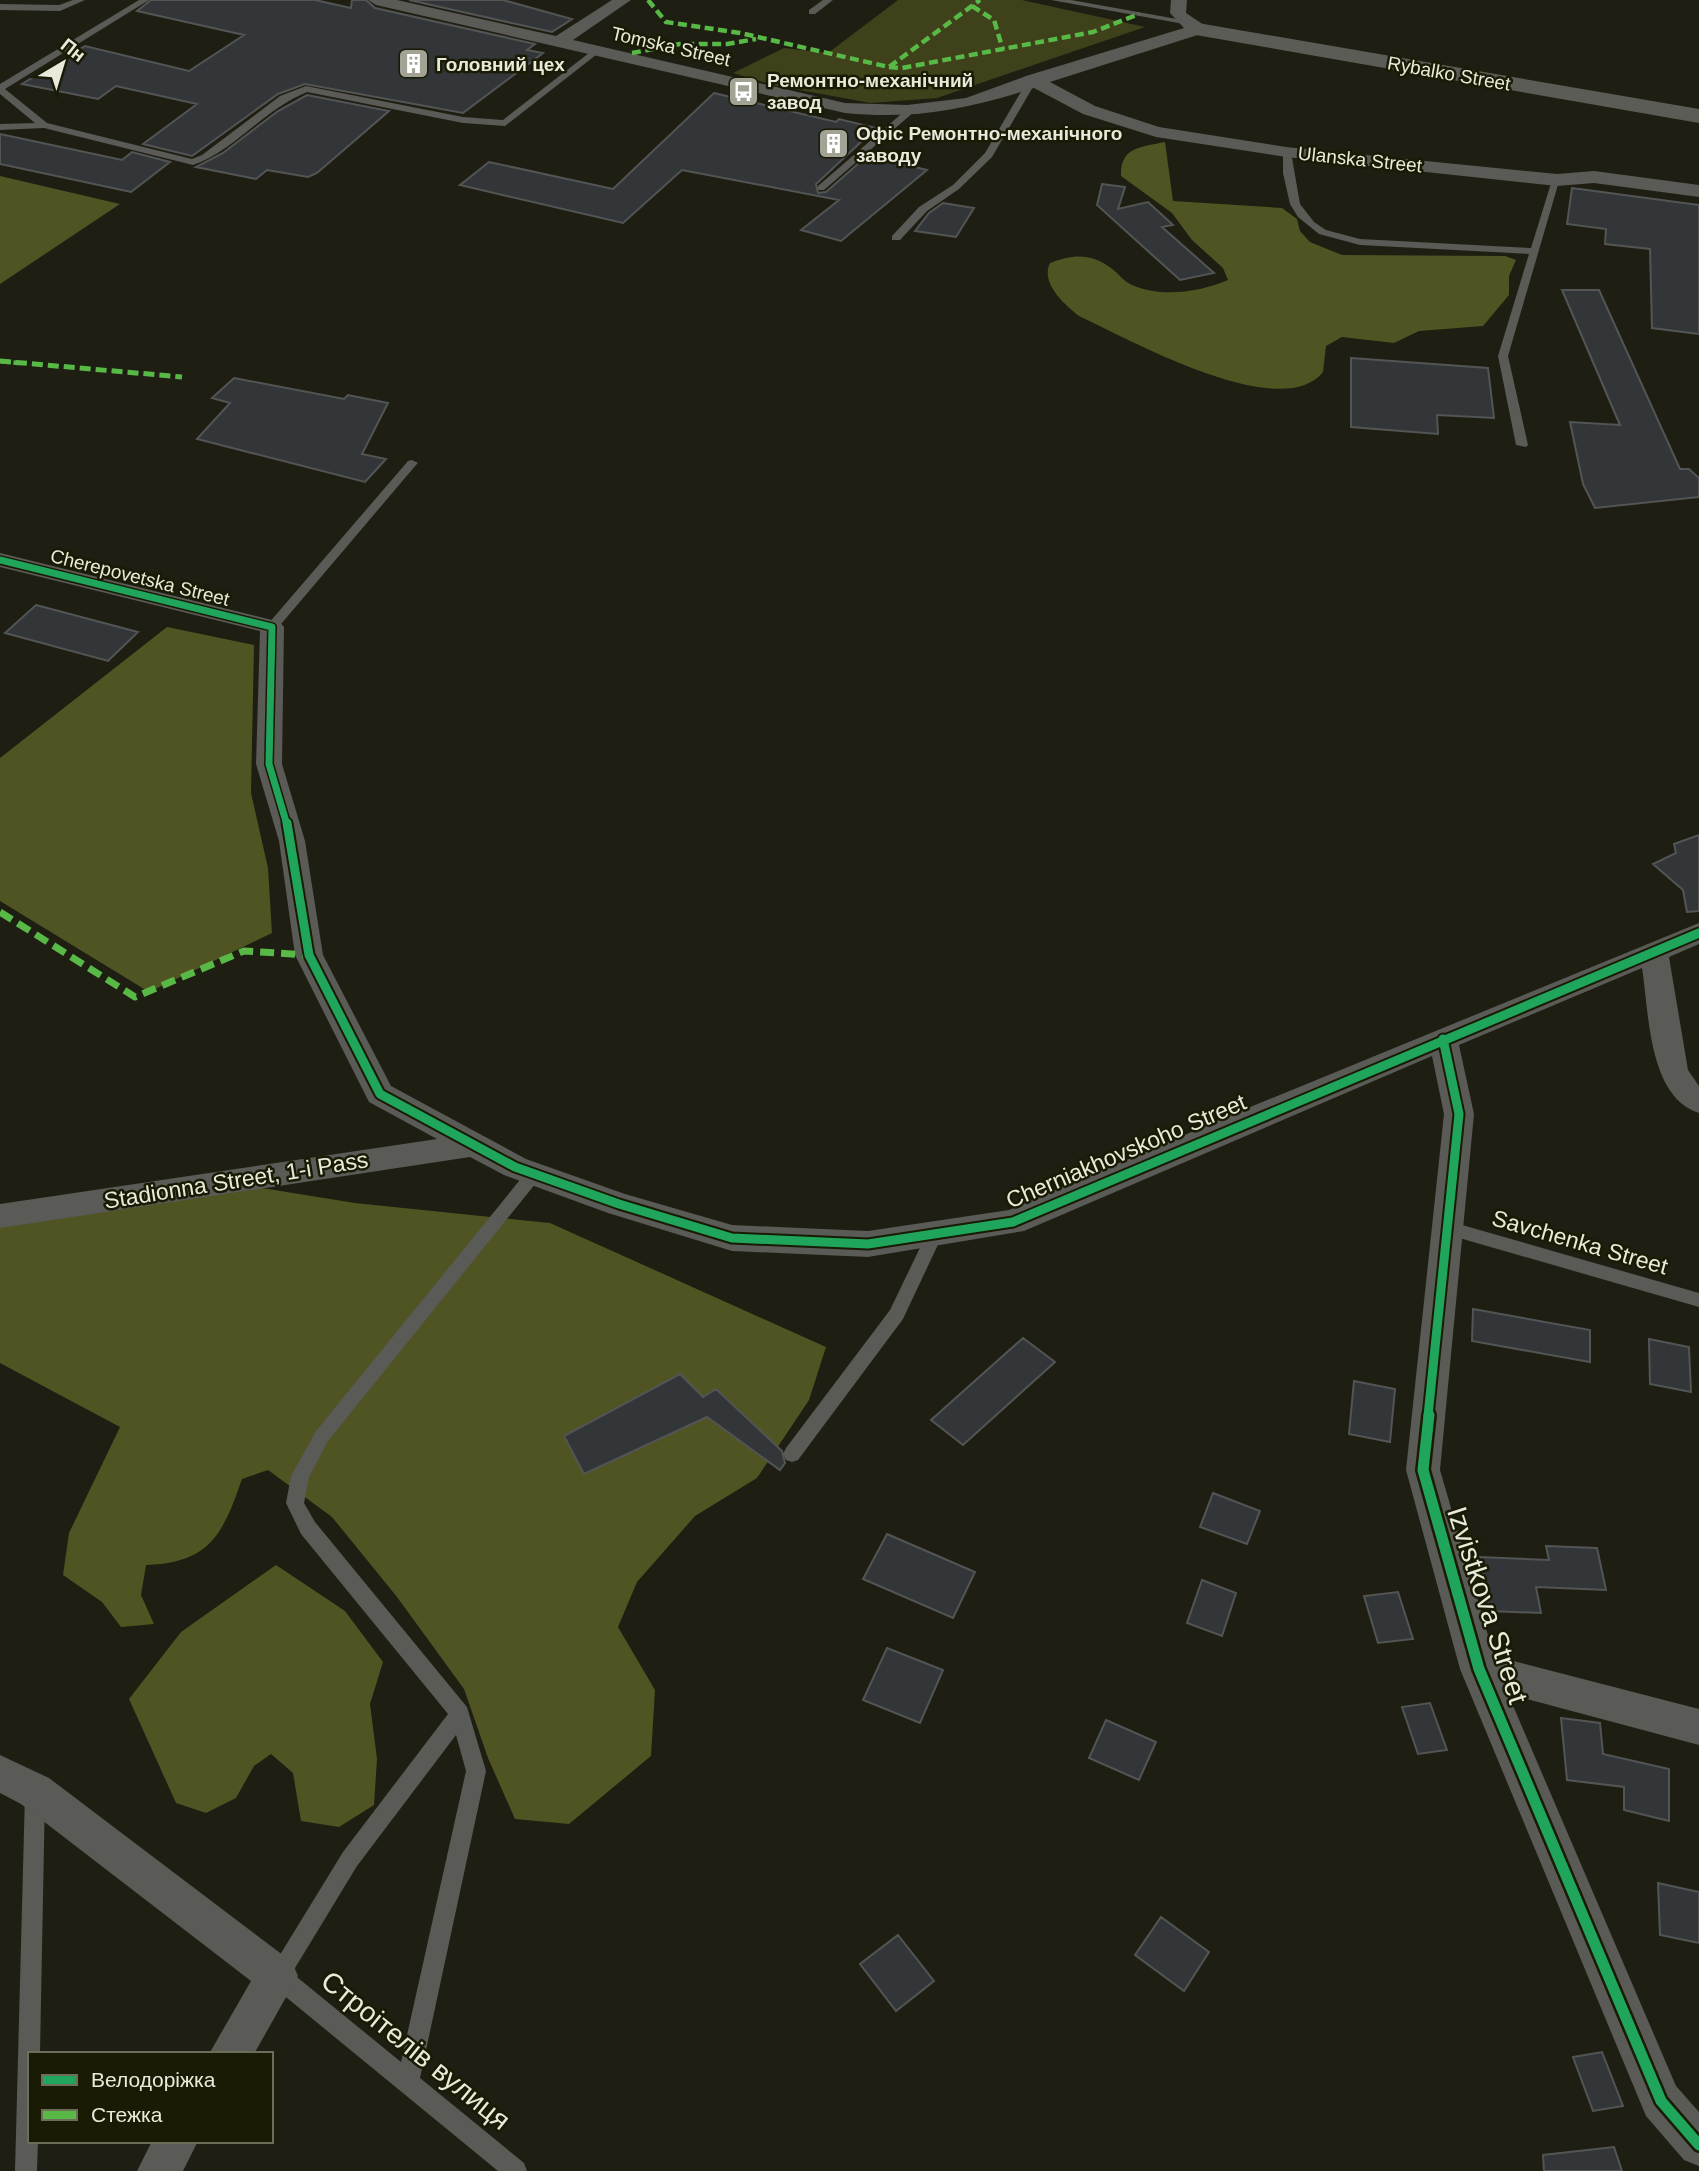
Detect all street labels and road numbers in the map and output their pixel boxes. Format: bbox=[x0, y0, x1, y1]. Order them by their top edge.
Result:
street label: Tomska Street bbox=[609, 23, 733, 71]
street label: Rybalko Street bbox=[1386, 52, 1513, 95]
street label: Ulanska Street bbox=[1297, 143, 1424, 177]
street label: Cherepovetska Street bbox=[48, 545, 232, 610]
street label: Cherniakhovskoho Street bbox=[1002, 1088, 1250, 1213]
street label: Stadionna Street, 1-i Pass bbox=[102, 1146, 370, 1214]
street label: Savchenka Street bbox=[1489, 1204, 1671, 1280]
street label: Izvistkova Street bbox=[1441, 1503, 1534, 1708]
street label: Строiтелiв вулиця bbox=[315, 1965, 516, 2136]

